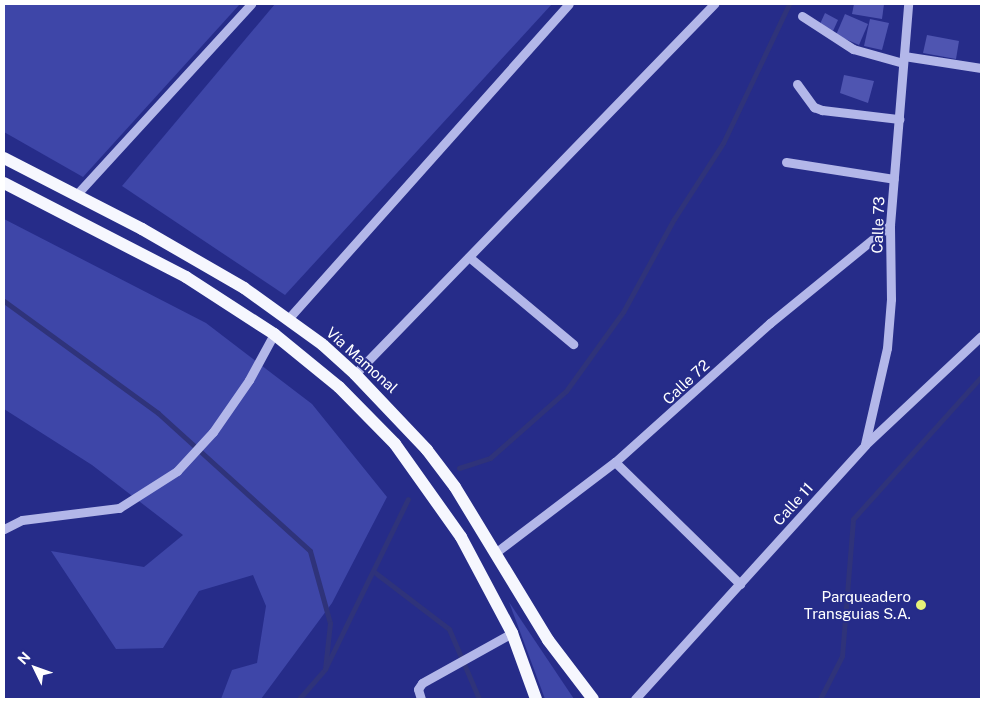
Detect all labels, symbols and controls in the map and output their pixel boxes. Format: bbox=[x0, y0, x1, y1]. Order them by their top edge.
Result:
street label: Calle 73 bbox=[868, 196, 888, 254]
street label: Vía Mamonal bbox=[323, 323, 401, 397]
street label: Calle 72 bbox=[659, 356, 713, 408]
street label: Calle 11 bbox=[769, 479, 817, 529]
place label: Parqueadero Transguias S.A. bbox=[804, 587, 911, 622]
marker: Parqueadero Transguias S.A. bbox=[915, 599, 927, 611]
north arrow bbox=[10, 643, 60, 693]
text: N bbox=[14, 649, 33, 667]

